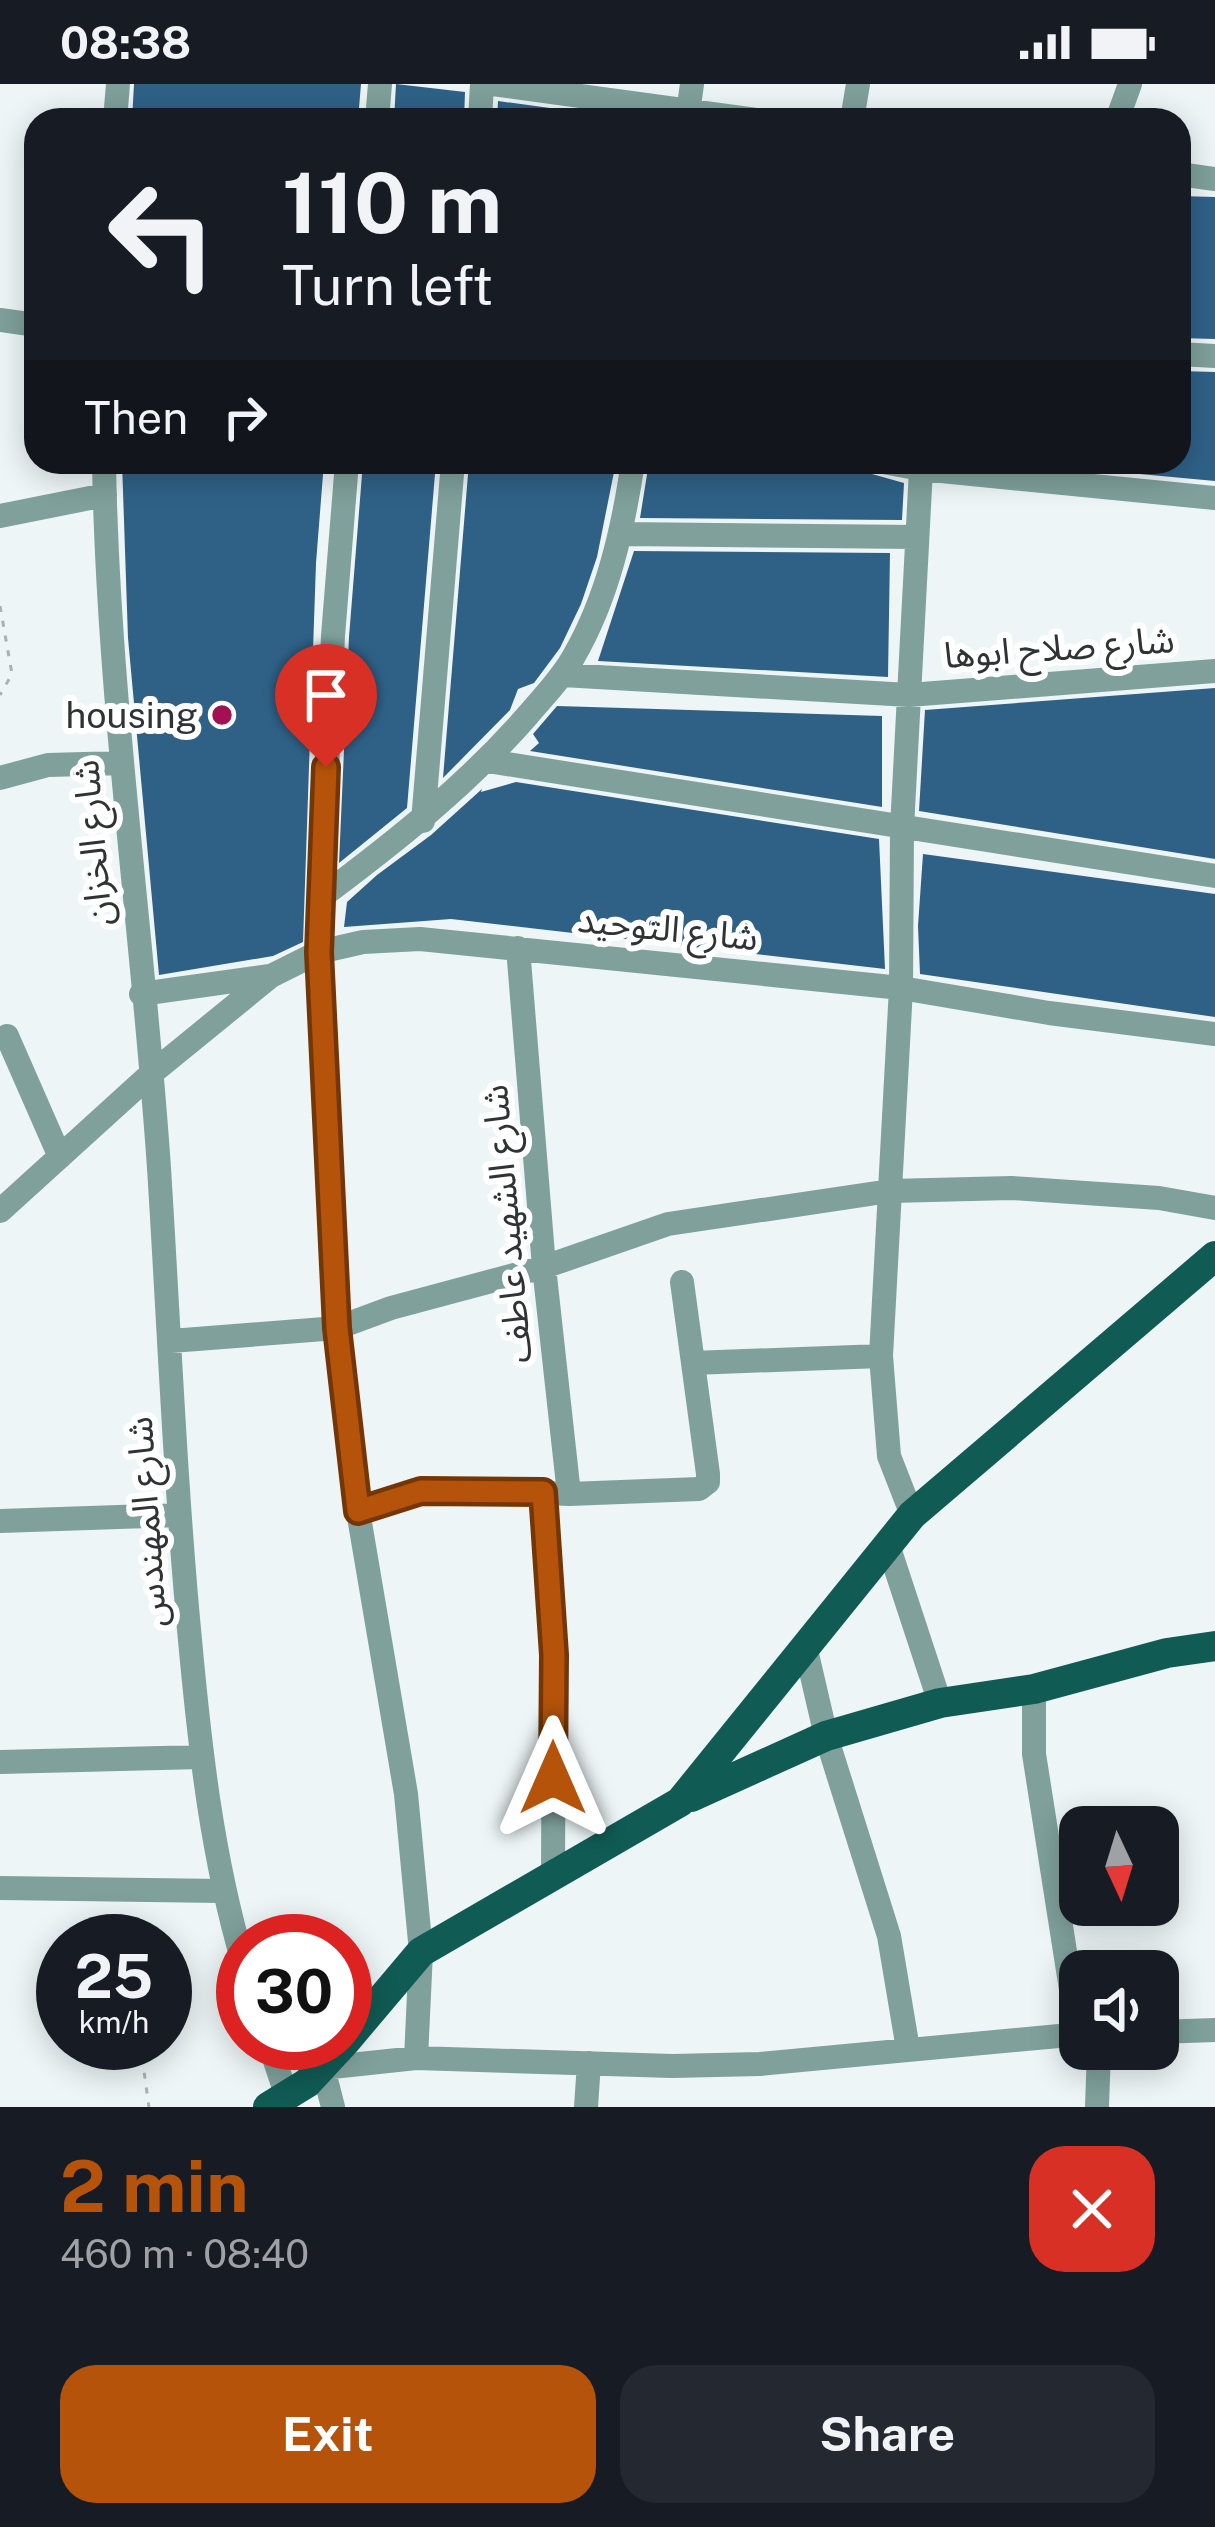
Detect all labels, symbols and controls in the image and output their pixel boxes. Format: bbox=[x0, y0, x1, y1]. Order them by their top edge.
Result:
text: 08:38 bbox=[60, 16, 191, 69]
text: 110 m bbox=[282, 153, 502, 252]
icon: left bbox=[84, 156, 240, 312]
text: Turn left bbox=[282, 254, 493, 317]
icon: right bbox=[212, 384, 278, 450]
text: Then bbox=[84, 391, 188, 444]
street label: شارع صلاح ابوها bbox=[942, 618, 1176, 682]
pin bbox=[275, 644, 377, 767]
icon: arrive bbox=[293, 662, 359, 728]
place label: housing bbox=[66, 694, 198, 736]
marker: housing bbox=[209, 702, 235, 728]
street label: شارع الخزان bbox=[64, 758, 126, 928]
street label: شارع التوحيد bbox=[575, 898, 760, 964]
street label: شارع الشهيد عاطف bbox=[473, 1082, 545, 1365]
street label: شارع المهندس bbox=[118, 1415, 180, 1629]
position arrow bbox=[490, 1715, 616, 1841]
north arrow bbox=[1059, 1806, 1179, 1926]
map controls bbox=[1059, 1806, 1179, 2070]
speed limit sign: 30 bbox=[216, 1914, 372, 2070]
text: 25 bbox=[75, 1941, 153, 2012]
button: sound bbox=[1059, 1950, 1179, 2070]
text: km/h bbox=[79, 2004, 149, 2040]
text: 2 min bbox=[60, 2144, 249, 2228]
button: close bbox=[1029, 2146, 1155, 2272]
text: 460 m · 08:40 bbox=[60, 2231, 309, 2277]
button: Exit bbox=[60, 2365, 596, 2503]
button: Share bbox=[620, 2365, 1155, 2503]

